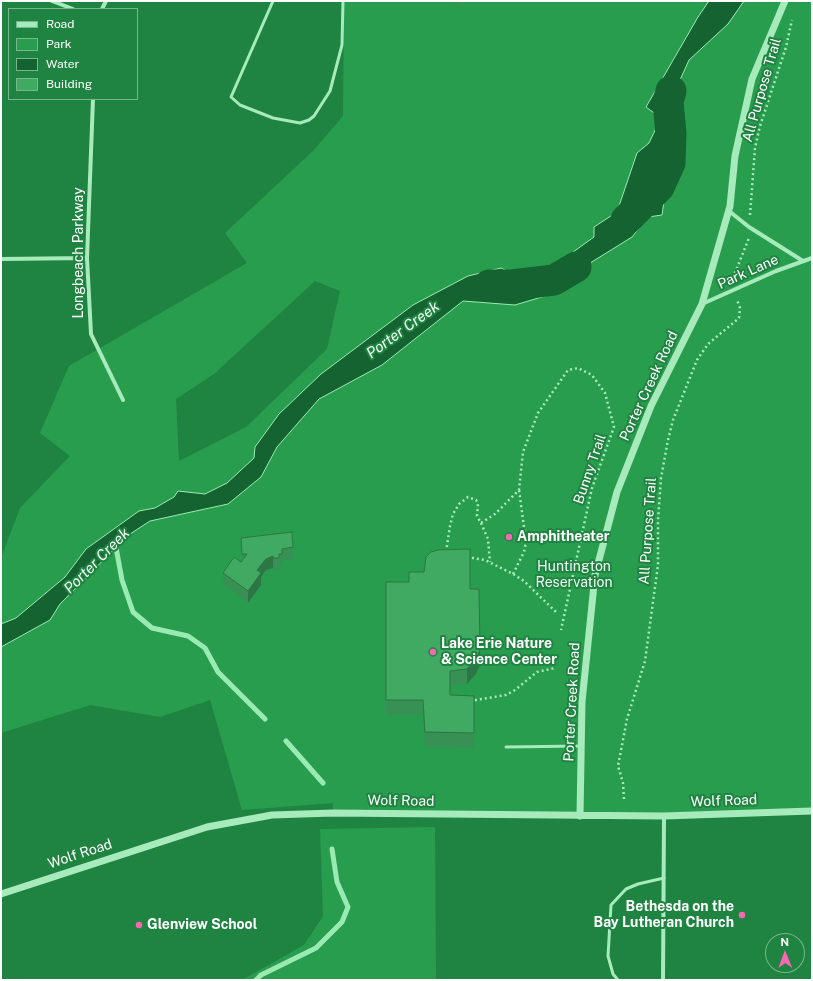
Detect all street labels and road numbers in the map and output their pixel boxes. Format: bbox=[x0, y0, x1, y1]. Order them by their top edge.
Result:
street label: All Purpose Trail bbox=[739, 36, 785, 144]
street label: Longbeach Parkway bbox=[71, 187, 87, 319]
street label: Park Lane bbox=[715, 251, 781, 293]
street label: Porter Creek Road bbox=[616, 328, 682, 444]
street label: Bunny Trail bbox=[570, 432, 610, 506]
street label: All Purpose Trail bbox=[636, 477, 660, 585]
street label: Porter Creek Road bbox=[560, 642, 584, 762]
street label: Wolf Road bbox=[690, 791, 758, 811]
street label: Wolf Road bbox=[368, 792, 434, 810]
street label: Wolf Road bbox=[46, 836, 114, 872]

